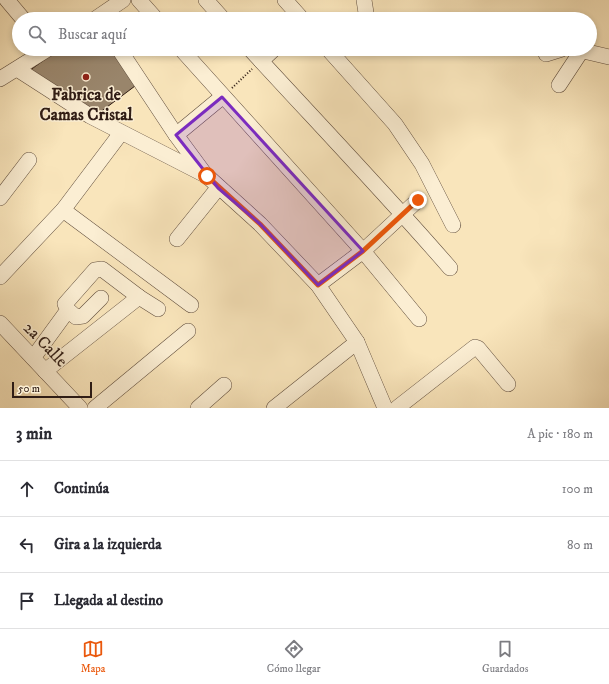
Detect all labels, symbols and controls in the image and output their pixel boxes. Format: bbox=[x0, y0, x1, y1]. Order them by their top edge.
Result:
search box bbox=[12, 12, 597, 56]
icon: search bbox=[26, 23, 48, 45]
text: Buscar aquí bbox=[58, 25, 126, 44]
marker: Fabrica de Camas Cristal bbox=[81, 72, 91, 82]
place label: Fabrica de Camas Cristal bbox=[39, 84, 134, 126]
route start bbox=[198, 167, 216, 185]
route end bbox=[409, 191, 427, 209]
street label: 2a Calle bbox=[18, 317, 72, 372]
scale bar bbox=[12, 380, 92, 399]
text: 50 m bbox=[18, 382, 40, 396]
text: 3 min bbox=[16, 423, 52, 445]
text: A pie · 180 m bbox=[527, 426, 593, 442]
icon: ahead bbox=[16, 478, 38, 500]
text: Continúa bbox=[54, 479, 109, 498]
text: 100 m bbox=[562, 481, 593, 497]
icon: left bbox=[16, 534, 38, 556]
text: Gira a la izquierda bbox=[54, 535, 162, 554]
text: 80 m bbox=[567, 537, 593, 553]
icon: arrive bbox=[16, 590, 38, 612]
text: Llegada al destino bbox=[54, 591, 163, 610]
tab: Mapa bbox=[81, 638, 106, 676]
tab: Cómo llegar bbox=[267, 638, 321, 676]
tab: Guardados bbox=[482, 638, 528, 676]

